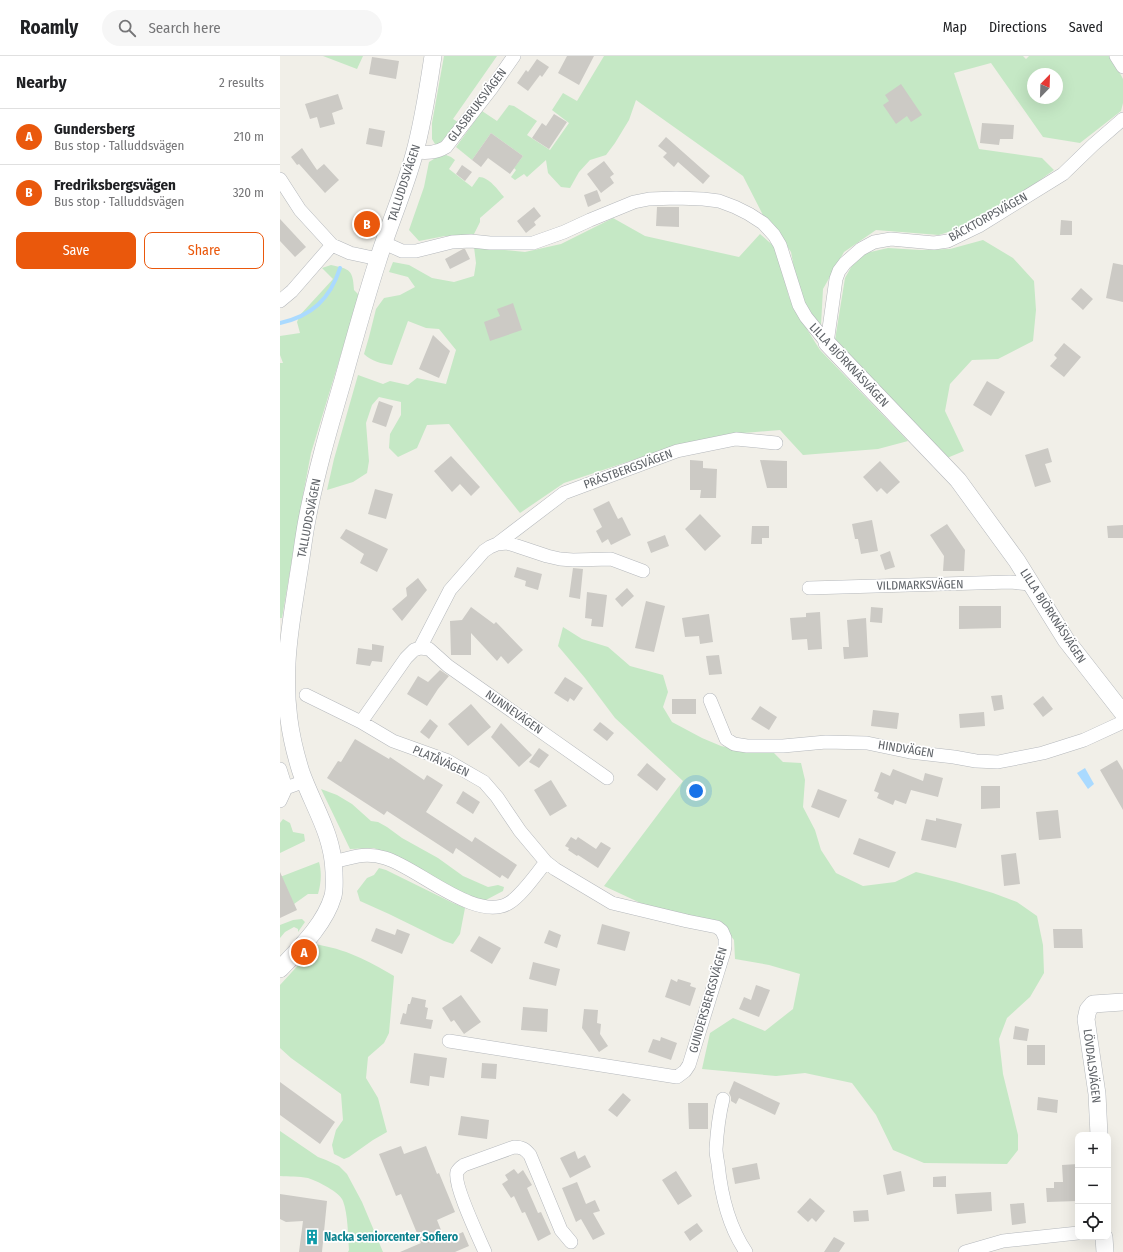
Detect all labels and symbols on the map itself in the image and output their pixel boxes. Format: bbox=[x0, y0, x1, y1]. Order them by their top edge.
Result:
street label: GLASBRUKSVÄGEN bbox=[444, 65, 509, 145]
north arrow bbox=[1027, 68, 1063, 104]
street label: TALLUDDSVÄGEN bbox=[384, 142, 423, 223]
street label: BÄCKTORPSVÄGEN bbox=[946, 189, 1030, 244]
pin: B bbox=[354, 209, 380, 239]
street label: LILLA BJÖRKNÄSVÄGEN bbox=[807, 319, 893, 410]
street label: PRÄSTBERGSVÄGEN bbox=[581, 445, 674, 492]
street label: TALLUDDSVÄGEN bbox=[293, 477, 324, 559]
street label: LILLA BJÖRKNÄSVÄGEN bbox=[1017, 565, 1090, 666]
street label: VILDMARKSVÄGEN bbox=[877, 576, 963, 593]
street label: NUNNEVÄGEN bbox=[483, 686, 546, 737]
street label: HINDVÄGEN bbox=[877, 737, 935, 760]
street label: PLATÅVÄGEN bbox=[411, 741, 472, 780]
your location bbox=[686, 781, 706, 801]
pin: A bbox=[291, 937, 317, 967]
street label: GUNDERSBERGSVÄGEN bbox=[685, 945, 730, 1054]
street label: LÖVDALSVÄGEN bbox=[1081, 1028, 1105, 1104]
building icon: Nacka seniorcenter Sofiero bbox=[303, 1228, 321, 1246]
place label: Nacka seniorcenter Sofiero bbox=[324, 1230, 459, 1244]

